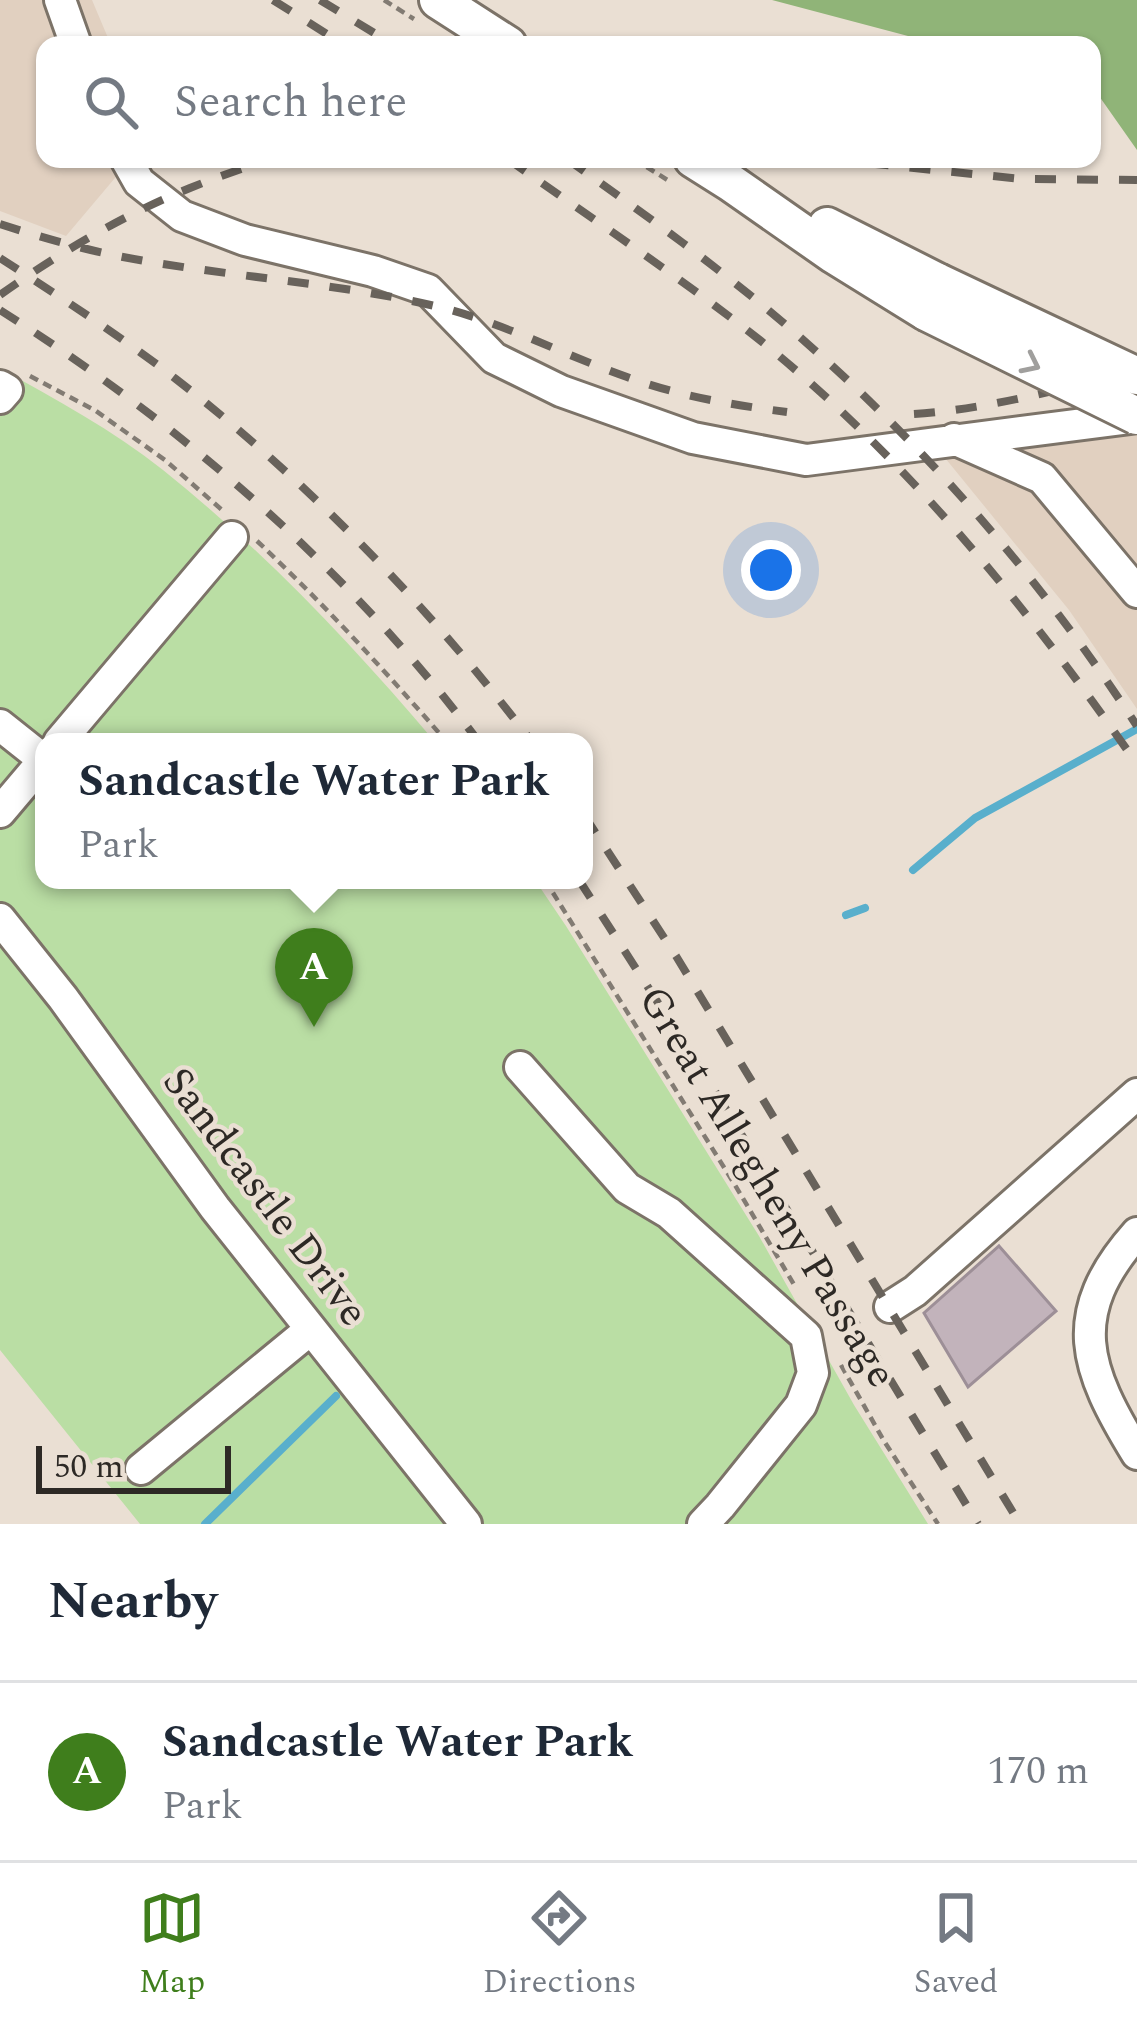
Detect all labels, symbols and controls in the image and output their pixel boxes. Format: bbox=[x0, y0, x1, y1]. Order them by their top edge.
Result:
search box bbox=[36, 36, 1101, 168]
text: Search here bbox=[174, 68, 407, 137]
icon: search bbox=[78, 69, 144, 135]
one-way arrow bbox=[1019, 349, 1040, 373]
your location bbox=[741, 540, 801, 600]
popup bbox=[35, 733, 593, 889]
text: Sandcastle Water Park bbox=[78, 747, 550, 816]
text: Park bbox=[78, 816, 159, 875]
pin: A bbox=[275, 928, 353, 1027]
street label: Great Allegheny Passage bbox=[622, 974, 912, 1400]
street label: Sandcastle Drive bbox=[146, 1054, 384, 1340]
scale bar bbox=[36, 1440, 231, 1493]
text: 50 m bbox=[54, 1442, 124, 1492]
text: Nearby bbox=[48, 1563, 217, 1641]
text: Sandcastle Water Park bbox=[162, 1708, 633, 1777]
text: A bbox=[72, 1742, 102, 1801]
text: 170 m bbox=[987, 1742, 1089, 1801]
text: Park bbox=[162, 1777, 242, 1836]
tab: Map bbox=[139, 1885, 205, 2007]
tab: Directions bbox=[482, 1885, 636, 2007]
tab: Saved bbox=[914, 1885, 998, 2007]

